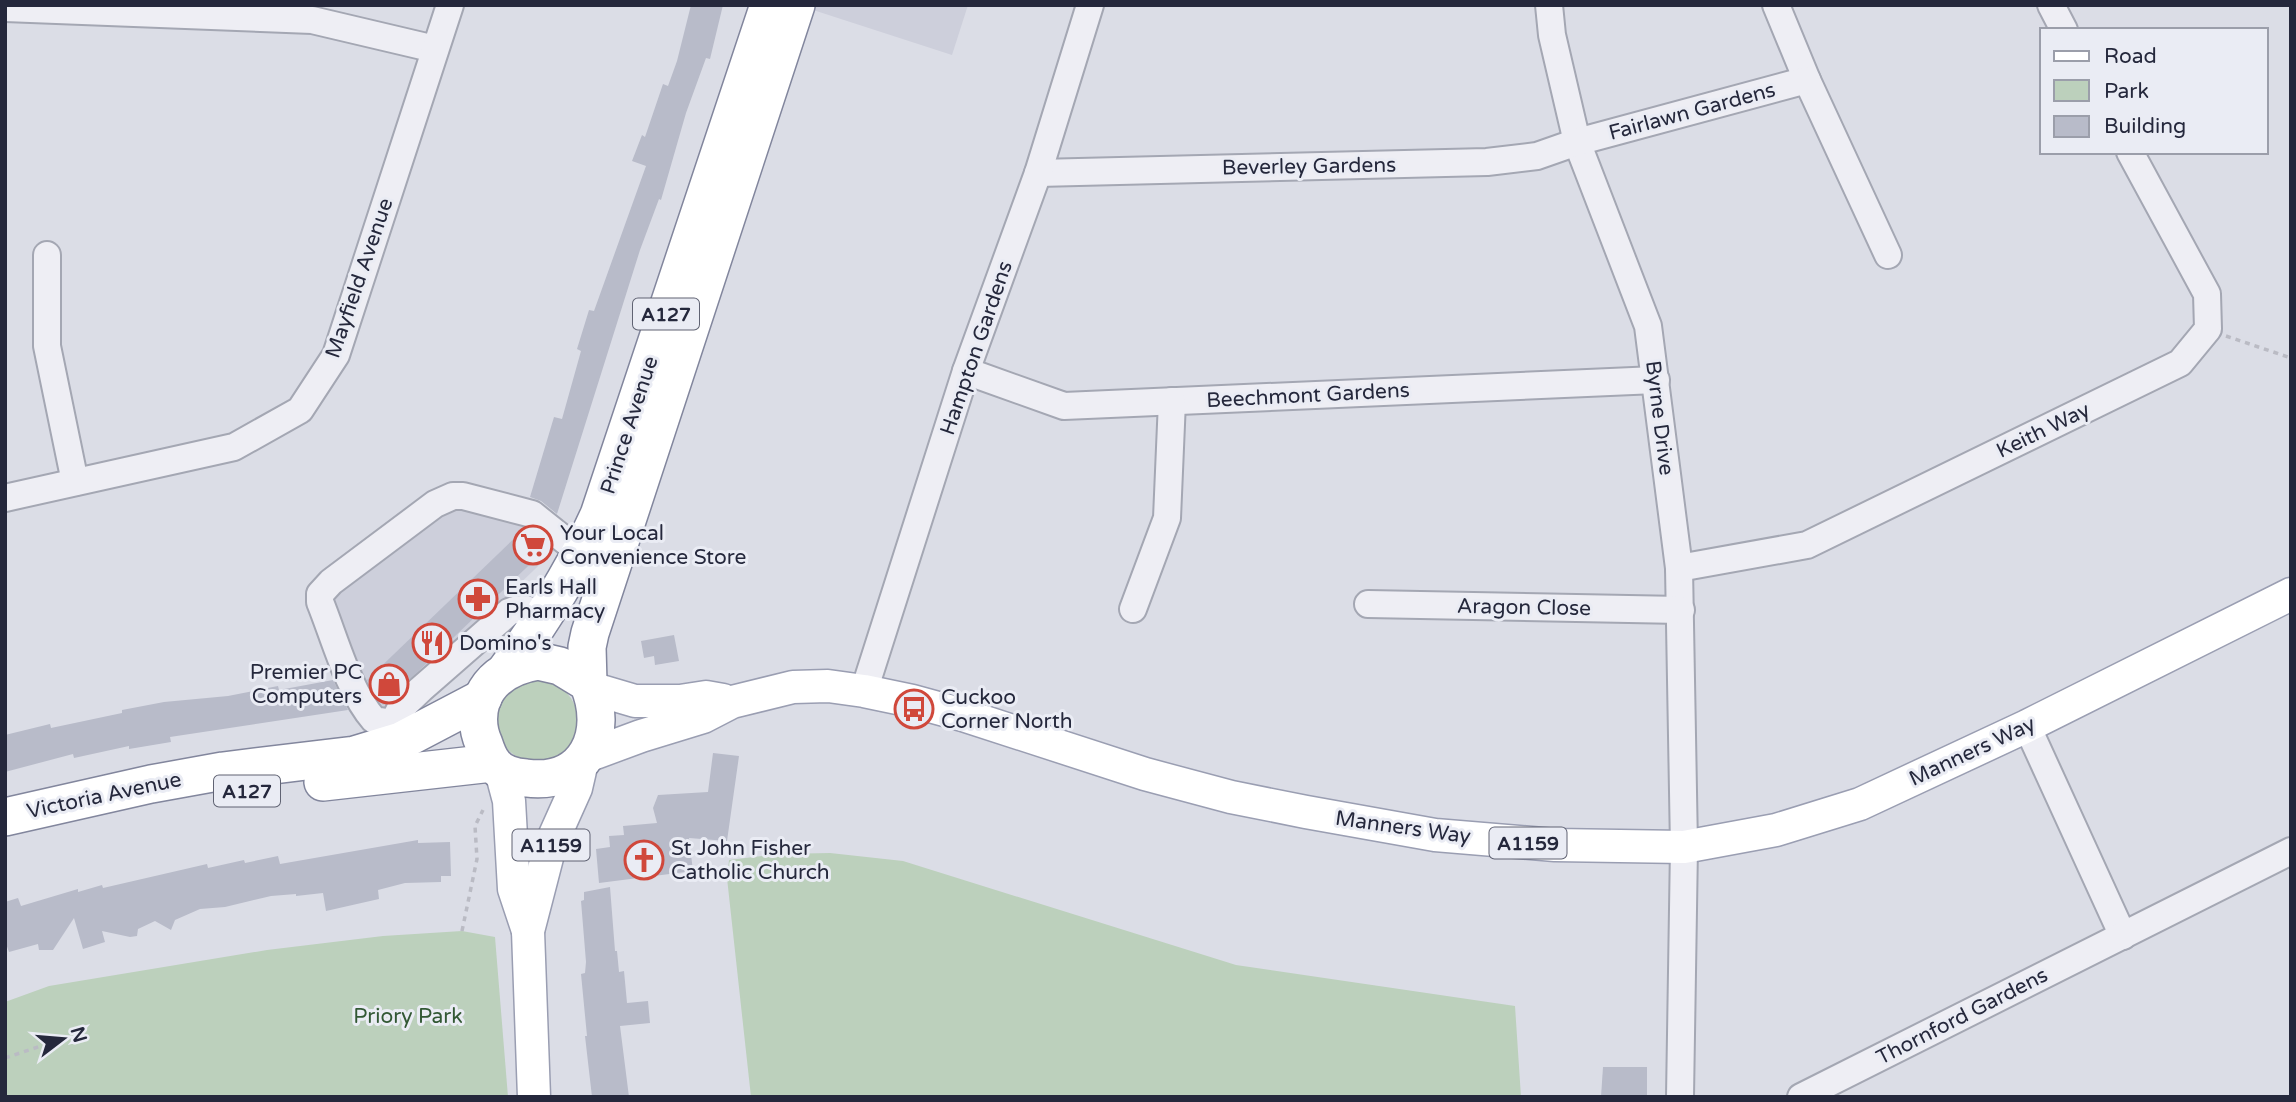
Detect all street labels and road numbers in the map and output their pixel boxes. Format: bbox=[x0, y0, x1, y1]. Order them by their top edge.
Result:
street label: Fairlawn Gardens bbox=[1606, 77, 1778, 146]
street label: Beverley Gardens bbox=[1222, 152, 1396, 181]
street label: Mayfield Avenue bbox=[320, 195, 399, 361]
street label: Hampton Gardens bbox=[935, 258, 1018, 438]
road number: A127 bbox=[633, 298, 699, 330]
street label: Prince Avenue bbox=[595, 353, 664, 497]
street label: Byrne Drive bbox=[1640, 359, 1679, 477]
street label: Beechmont Gardens bbox=[1206, 378, 1410, 413]
street label: Keith Way bbox=[1992, 397, 2094, 464]
street label: Aragon Close bbox=[1457, 594, 1591, 621]
street label: Manners Way bbox=[1905, 711, 2039, 792]
street label: Victoria Avenue bbox=[25, 767, 184, 824]
road number: A127 bbox=[214, 776, 280, 806]
street label: Manners Way bbox=[1334, 806, 1472, 849]
road number: A1159 bbox=[1490, 828, 1566, 858]
road number: A1159 bbox=[512, 830, 590, 860]
street label: Thornford Gardens bbox=[1872, 962, 2052, 1070]

